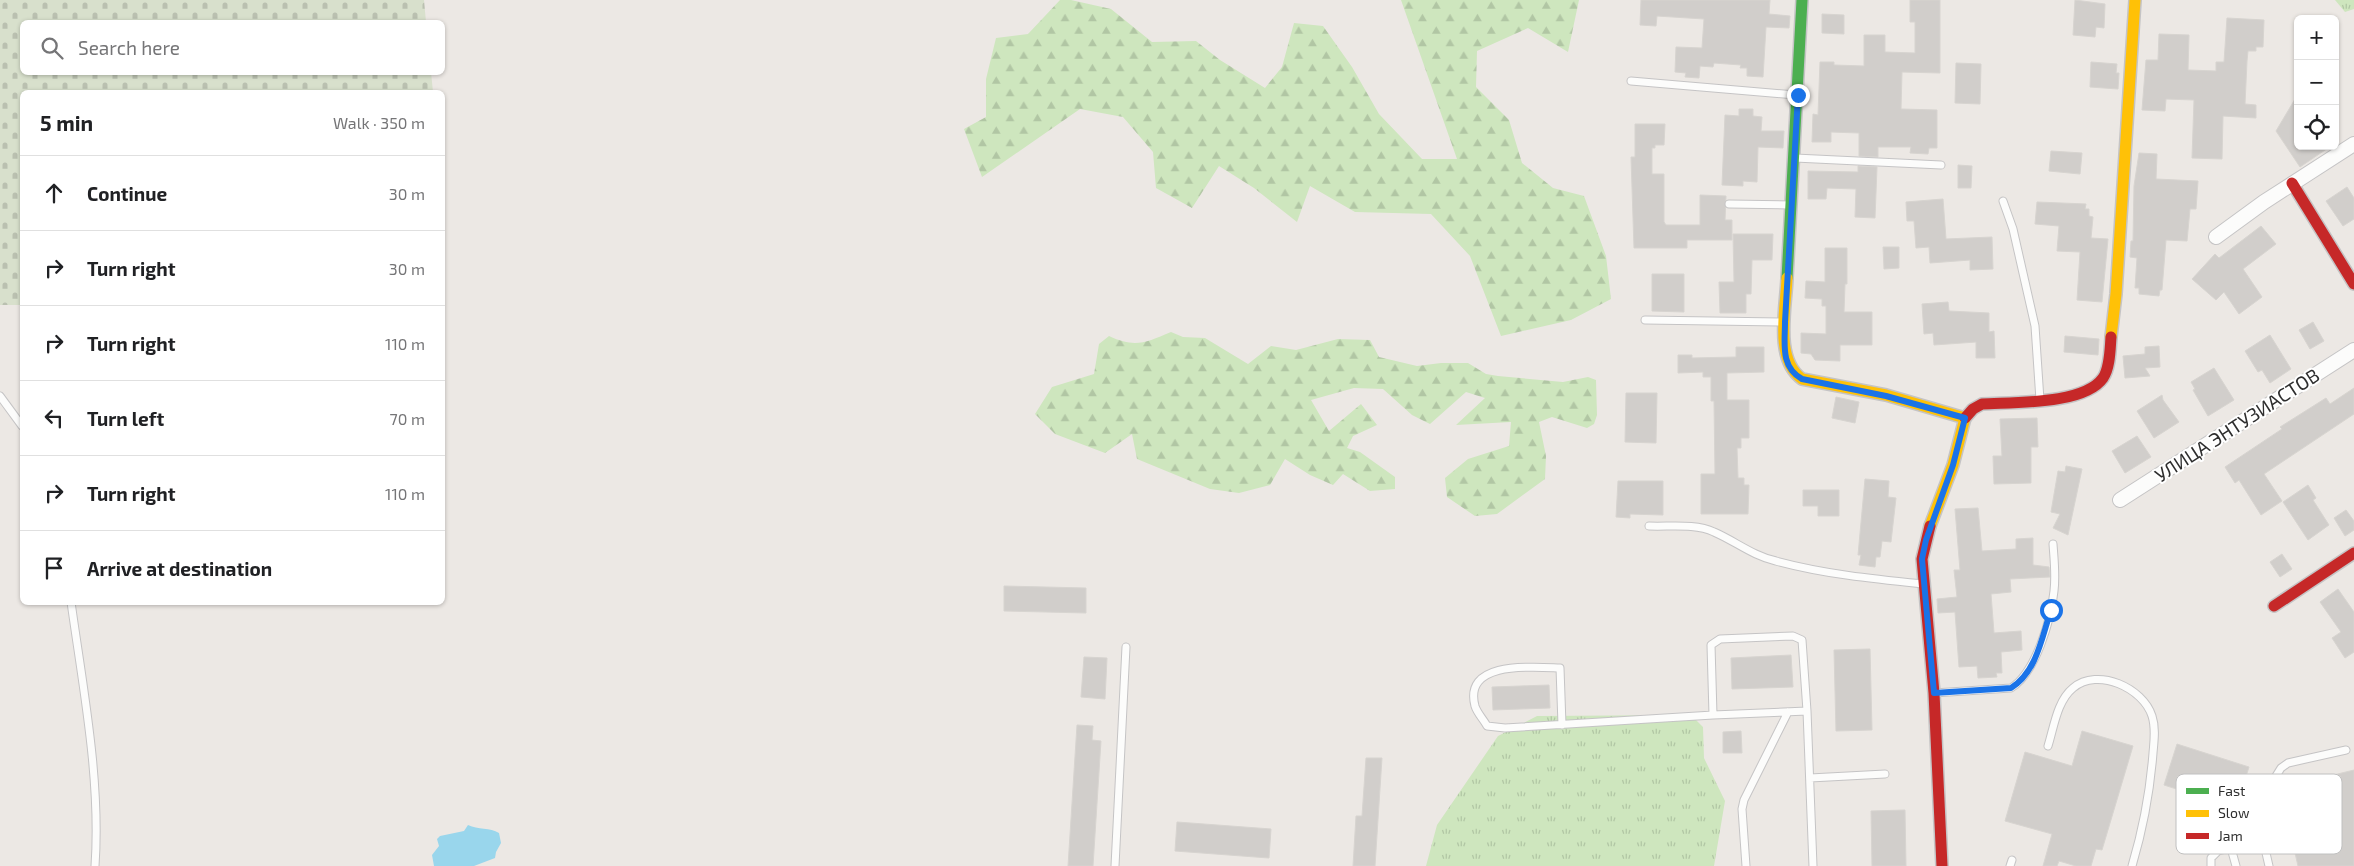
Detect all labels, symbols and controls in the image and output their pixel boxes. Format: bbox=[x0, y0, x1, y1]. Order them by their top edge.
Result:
map controls bbox=[2294, 15, 2339, 150]
button: + bbox=[2294, 15, 2339, 60]
search box bbox=[20, 20, 445, 75]
icon: search bbox=[38, 34, 66, 62]
text: Search here bbox=[78, 36, 180, 59]
button: − bbox=[2294, 60, 2339, 105]
route end bbox=[1787, 84, 1810, 107]
button: locate bbox=[2294, 105, 2339, 150]
text: 5 min bbox=[40, 110, 93, 135]
text: Walk · 350 m bbox=[333, 113, 425, 132]
icon: ahead bbox=[40, 179, 68, 207]
text: Continue bbox=[87, 182, 167, 205]
text: 30 m bbox=[389, 184, 425, 203]
icon: right bbox=[40, 254, 68, 282]
text: Turn right bbox=[87, 257, 175, 280]
text: 30 m bbox=[389, 259, 425, 278]
icon: right bbox=[40, 329, 68, 357]
text: Turn right bbox=[87, 332, 175, 355]
text: 110 m bbox=[385, 334, 425, 353]
street label: УЛИЦА ЭНТУЗИАСТОВ bbox=[2150, 363, 2323, 486]
icon: left bbox=[40, 404, 68, 432]
text: Turn left bbox=[87, 407, 164, 430]
text: 70 m bbox=[390, 409, 425, 428]
icon: right bbox=[40, 479, 68, 507]
text: Turn right bbox=[87, 482, 175, 505]
text: 110 m bbox=[385, 484, 425, 503]
icon: arrive bbox=[40, 554, 68, 582]
text: Arrive at destination bbox=[87, 557, 272, 580]
route start bbox=[2040, 599, 2063, 622]
legend bbox=[2176, 774, 2342, 854]
text: Fast bbox=[2218, 782, 2245, 799]
text: Slow bbox=[2218, 804, 2250, 821]
text: Jam bbox=[2218, 827, 2243, 844]

